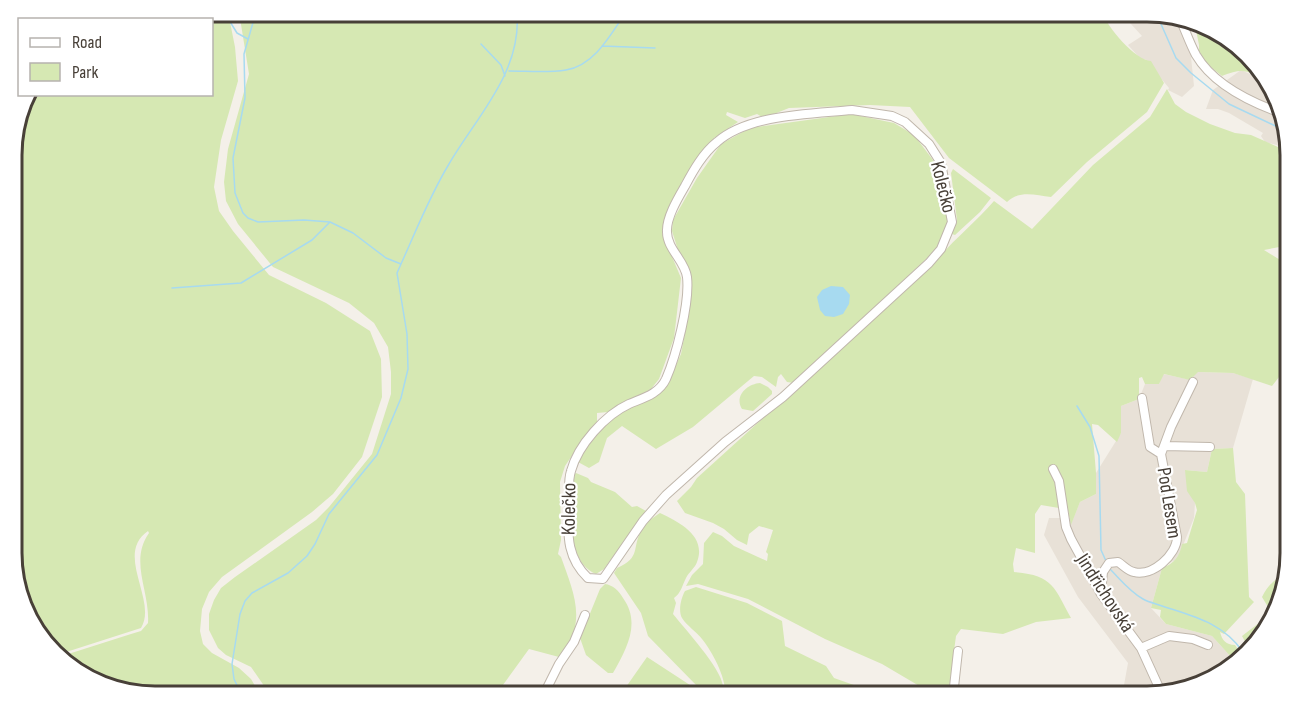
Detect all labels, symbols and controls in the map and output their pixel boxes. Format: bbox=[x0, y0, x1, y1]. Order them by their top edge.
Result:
legend bbox=[18, 18, 213, 96]
text: Road bbox=[72, 32, 102, 53]
text: Park bbox=[72, 62, 98, 83]
street label: Kolečko bbox=[925, 159, 961, 215]
street label: Pod Lesem bbox=[1152, 466, 1186, 540]
street label: Kolečko bbox=[557, 483, 581, 535]
street label: Jindřichovská bbox=[1070, 548, 1139, 637]

